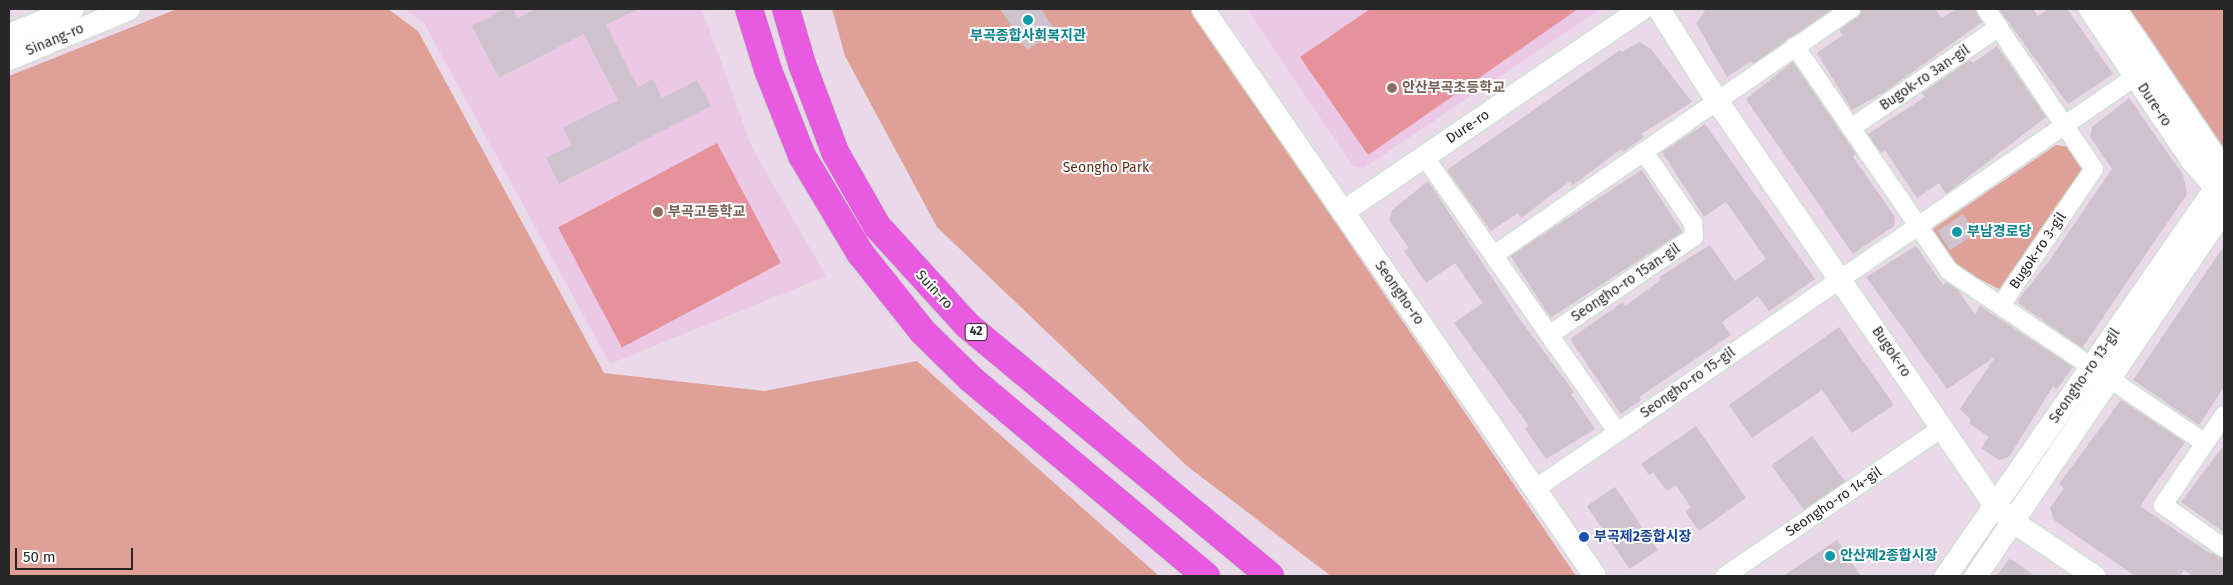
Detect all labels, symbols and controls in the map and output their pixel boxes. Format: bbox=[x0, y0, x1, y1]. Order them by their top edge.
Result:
marker: 부곡종합사회복지관 bbox=[1022, 14, 1034, 26]
street label: Sinang-ro bbox=[23, 20, 87, 60]
place label: 부곡종합사회복지관 bbox=[970, 28, 1086, 44]
street label: Bugok-ro 3an-gil bbox=[1877, 42, 1973, 114]
place label: 안산부곡초등학교 bbox=[1402, 80, 1505, 96]
street label: Dure-ro bbox=[2133, 80, 2175, 130]
marker: 안산부곡초등학교 bbox=[1386, 82, 1398, 94]
street label: Dure-ro bbox=[1443, 106, 1493, 148]
park label: Seongho Park bbox=[1063, 160, 1149, 176]
place label: 부곡고등학교 bbox=[668, 204, 745, 220]
marker: 부곡고등학교 bbox=[652, 206, 664, 218]
street label: Bugok-ro 3-gil bbox=[2006, 209, 2070, 293]
place label: 부남경로당 bbox=[1967, 224, 2031, 240]
marker: 부남경로당 bbox=[1951, 226, 1963, 238]
street label: Seongho-ro 15an-gil bbox=[1568, 240, 1684, 326]
street label: Seongho-ro bbox=[1371, 258, 1427, 328]
street label: Suin-ro bbox=[912, 267, 956, 313]
road number: 42 bbox=[964, 322, 988, 342]
street label: Bugok-ro bbox=[1868, 324, 1914, 380]
street label: Seongho-ro 13-gil bbox=[2046, 325, 2124, 427]
street label: Seongho-ro 15-gil bbox=[1637, 344, 1739, 422]
street label: Seongho-ro 14-gil bbox=[1783, 464, 1885, 540]
place label: 부곡제2종합시장 bbox=[1594, 529, 1691, 545]
marker: 부곡제2종합시장 bbox=[1578, 531, 1590, 543]
scale bar bbox=[18, 538, 135, 570]
text: 50 m bbox=[23, 548, 56, 566]
place label: 안산제2종합시장 bbox=[1840, 548, 1937, 564]
marker: 안산제2종합시장 bbox=[1824, 550, 1836, 562]

